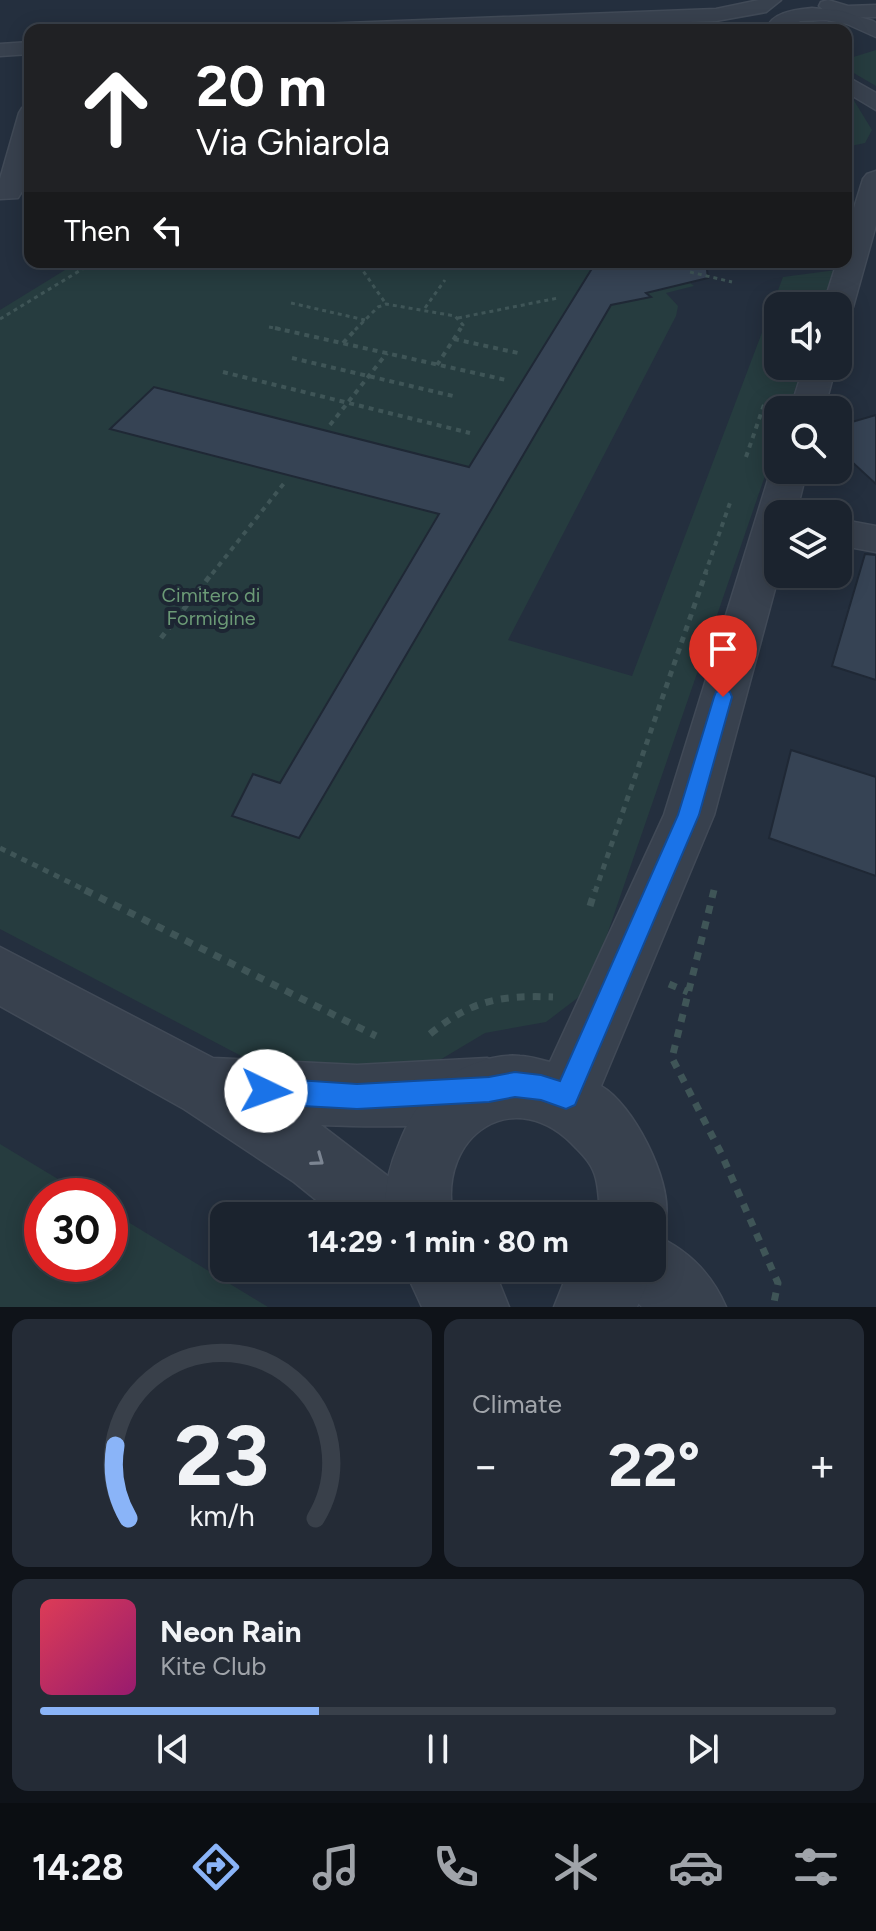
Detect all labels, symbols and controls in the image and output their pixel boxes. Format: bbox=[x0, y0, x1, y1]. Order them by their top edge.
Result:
text: 20 m bbox=[196, 53, 327, 120]
icon: ahead bbox=[64, 56, 168, 160]
text: Via Ghiarola bbox=[196, 121, 390, 164]
icon: left bbox=[146, 208, 190, 252]
text: Then bbox=[64, 212, 130, 249]
map controls bbox=[764, 292, 852, 588]
button: sound bbox=[764, 292, 852, 380]
button: search bbox=[764, 396, 852, 484]
button: layers bbox=[764, 500, 852, 588]
park label: Cimitero di Formigine bbox=[162, 583, 260, 630]
pin bbox=[689, 615, 757, 697]
icon: arrive bbox=[701, 627, 745, 671]
position arrow bbox=[224, 1049, 308, 1133]
one-way arrow bbox=[309, 1151, 324, 1165]
speed limit sign: 30 bbox=[24, 1178, 128, 1282]
text: 14:29 · 1 min · 80 m bbox=[307, 1223, 569, 1260]
text: Climate bbox=[472, 1388, 562, 1420]
text: 23 bbox=[175, 1406, 269, 1506]
text: 22° bbox=[608, 1429, 700, 1501]
text: − bbox=[472, 1439, 499, 1492]
text: + bbox=[809, 1439, 836, 1492]
text: km/h bbox=[189, 1499, 255, 1533]
text: Neon Rain bbox=[160, 1613, 302, 1650]
text: Kite Club bbox=[160, 1650, 266, 1682]
icon: previous bbox=[151, 1727, 195, 1771]
icon: pause bbox=[416, 1727, 460, 1771]
icon: next bbox=[681, 1727, 725, 1771]
icon: directions bbox=[188, 1839, 244, 1895]
icon: music bbox=[308, 1839, 364, 1895]
icon: phone bbox=[428, 1839, 484, 1895]
icon: climate bbox=[548, 1839, 604, 1895]
icon: car bbox=[668, 1839, 724, 1895]
icon: filters bbox=[788, 1839, 844, 1895]
text: 14:28 bbox=[32, 1846, 124, 1889]

